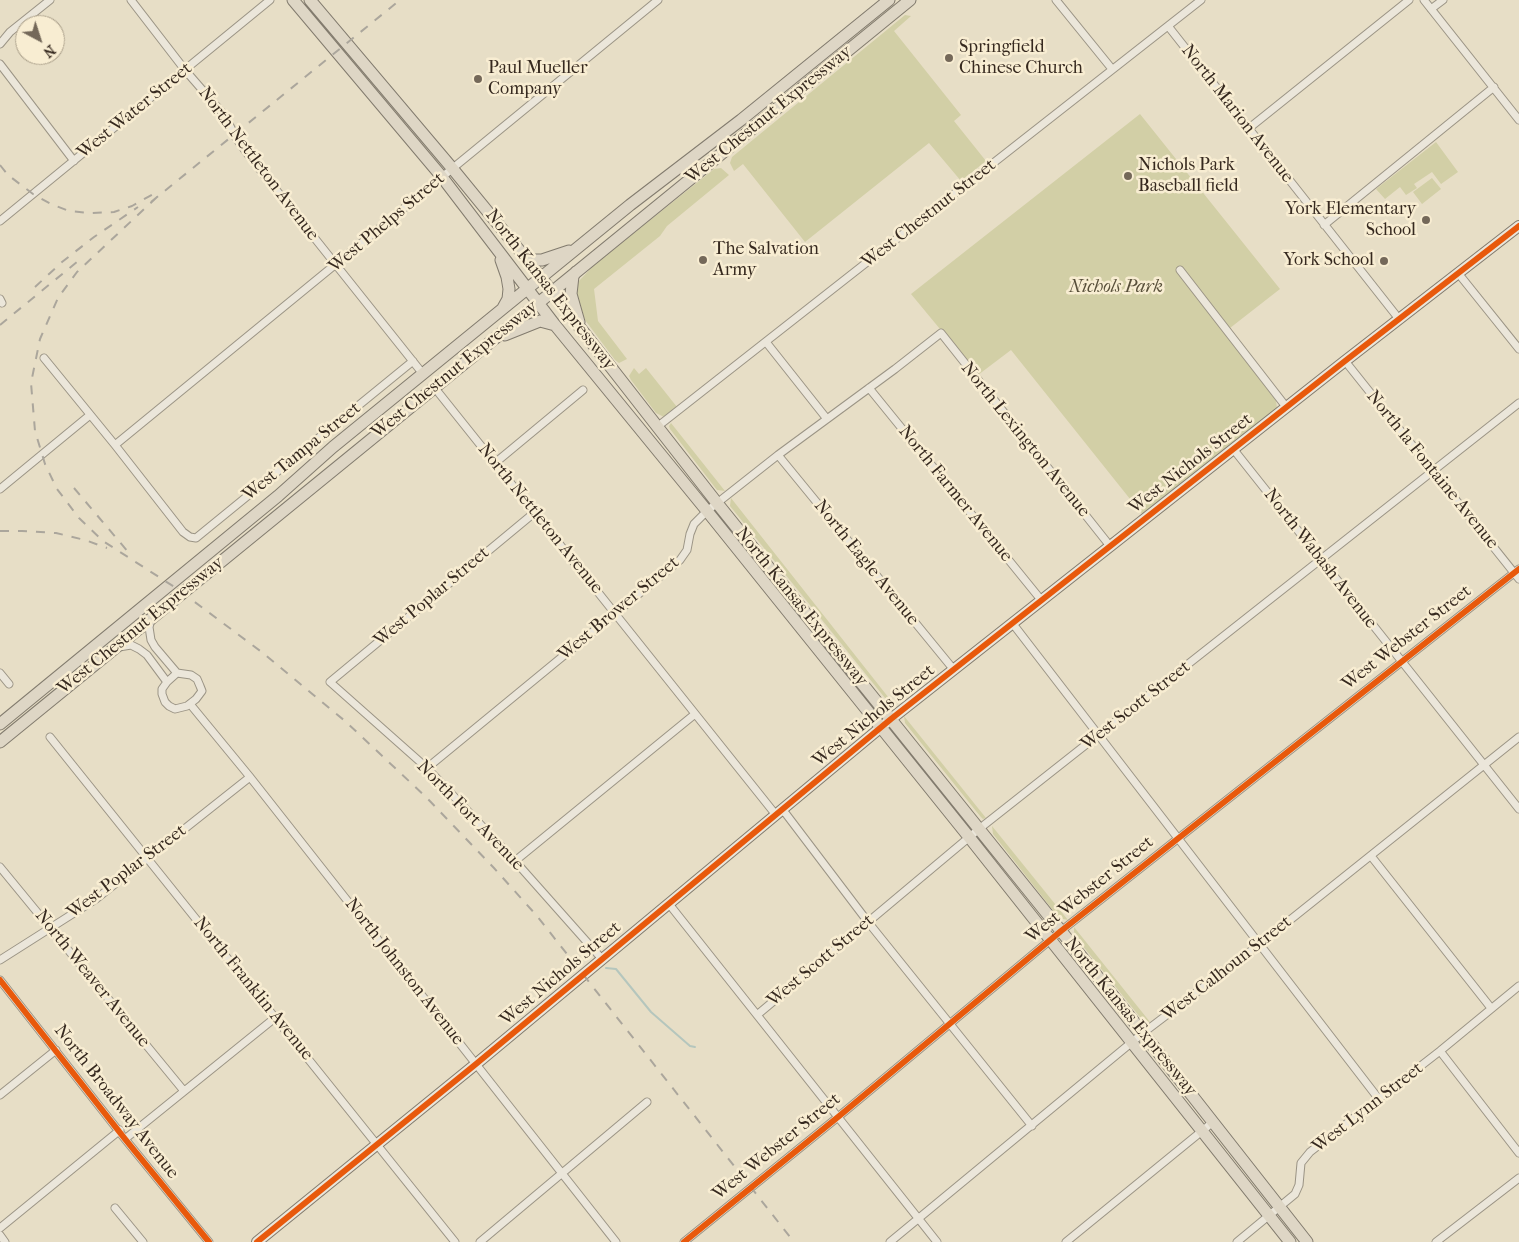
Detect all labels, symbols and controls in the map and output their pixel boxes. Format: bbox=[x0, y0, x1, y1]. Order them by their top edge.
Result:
north arrow bbox=[15, 15, 65, 65]
place label: Springfield Chinese Church bbox=[959, 37, 1083, 80]
text: N bbox=[40, 41, 59, 61]
street label: West Chestnut Expressway bbox=[682, 41, 856, 189]
street label: North Marion Avenue bbox=[1176, 41, 1298, 187]
marker: Springfield Chinese Church bbox=[943, 52, 955, 64]
street label: West Water Street bbox=[73, 58, 197, 164]
place label: Paul Mueller Company bbox=[488, 58, 588, 100]
marker: Paul Mueller Company bbox=[472, 73, 484, 85]
street label: North Nettleton Avenue bbox=[193, 83, 323, 245]
street label: West Chestnut Street bbox=[858, 155, 1000, 273]
place label: Nichols Park Baseball field bbox=[1138, 155, 1239, 198]
street label: West Phelps Street bbox=[325, 168, 449, 278]
marker: Nichols Park Baseball field bbox=[1122, 170, 1134, 182]
place label: York Elementary School bbox=[1285, 199, 1416, 242]
street label: North Kansas Expressway bbox=[480, 205, 620, 375]
marker: York Elementary School bbox=[1420, 214, 1432, 226]
place label: The Salvation Army bbox=[713, 239, 819, 282]
place label: York School bbox=[1283, 250, 1374, 272]
marker: The Salvation Army bbox=[697, 254, 709, 266]
marker: York School bbox=[1378, 255, 1390, 267]
park label: Nichols Park bbox=[1069, 277, 1163, 299]
street label: West Chestnut Expressway bbox=[368, 296, 542, 444]
street label: North Lexington Avenue bbox=[956, 358, 1094, 522]
street label: North la Fontaine Avenue bbox=[1361, 386, 1503, 554]
street label: West Tampa Street bbox=[239, 398, 365, 506]
street label: West Nichols Street bbox=[1125, 409, 1257, 519]
street label: North Farmer Avenue bbox=[893, 421, 1017, 567]
street label: North Nettleton Avenue bbox=[473, 439, 607, 599]
street label: North Wabash Avenue bbox=[1259, 485, 1381, 633]
street label: North Eagle Avenue bbox=[809, 496, 923, 630]
street label: North Kansas Expressway bbox=[730, 523, 872, 691]
street label: West Poplar Street bbox=[370, 543, 494, 651]
street label: West Chestnut Expressway bbox=[54, 552, 228, 700]
street label: West Brower Street bbox=[554, 552, 684, 666]
street label: West Webster Street bbox=[1338, 581, 1476, 695]
street label: West Scott Street bbox=[1077, 657, 1195, 755]
street label: West Nichols Street bbox=[809, 660, 939, 772]
street label: North Fort Avenue bbox=[412, 756, 528, 876]
street label: West Poplar Street bbox=[63, 820, 191, 924]
street label: West Webster Street bbox=[1022, 832, 1158, 948]
street label: North Johnston Avenue bbox=[340, 894, 468, 1050]
street label: North Weaver Avenue bbox=[30, 906, 154, 1052]
street label: West Scott Street bbox=[763, 910, 879, 1012]
street label: West Calhoun Street bbox=[1158, 912, 1296, 1026]
street label: North Franklin Avenue bbox=[188, 913, 318, 1065]
street label: West Nichols Street bbox=[496, 917, 626, 1031]
street label: North Kansas Expressway bbox=[1059, 933, 1201, 1101]
street label: North Broadway Avenue bbox=[49, 1021, 183, 1183]
street label: West Lynn Street bbox=[1308, 1058, 1428, 1158]
street label: West Webster Street bbox=[709, 1089, 845, 1205]

